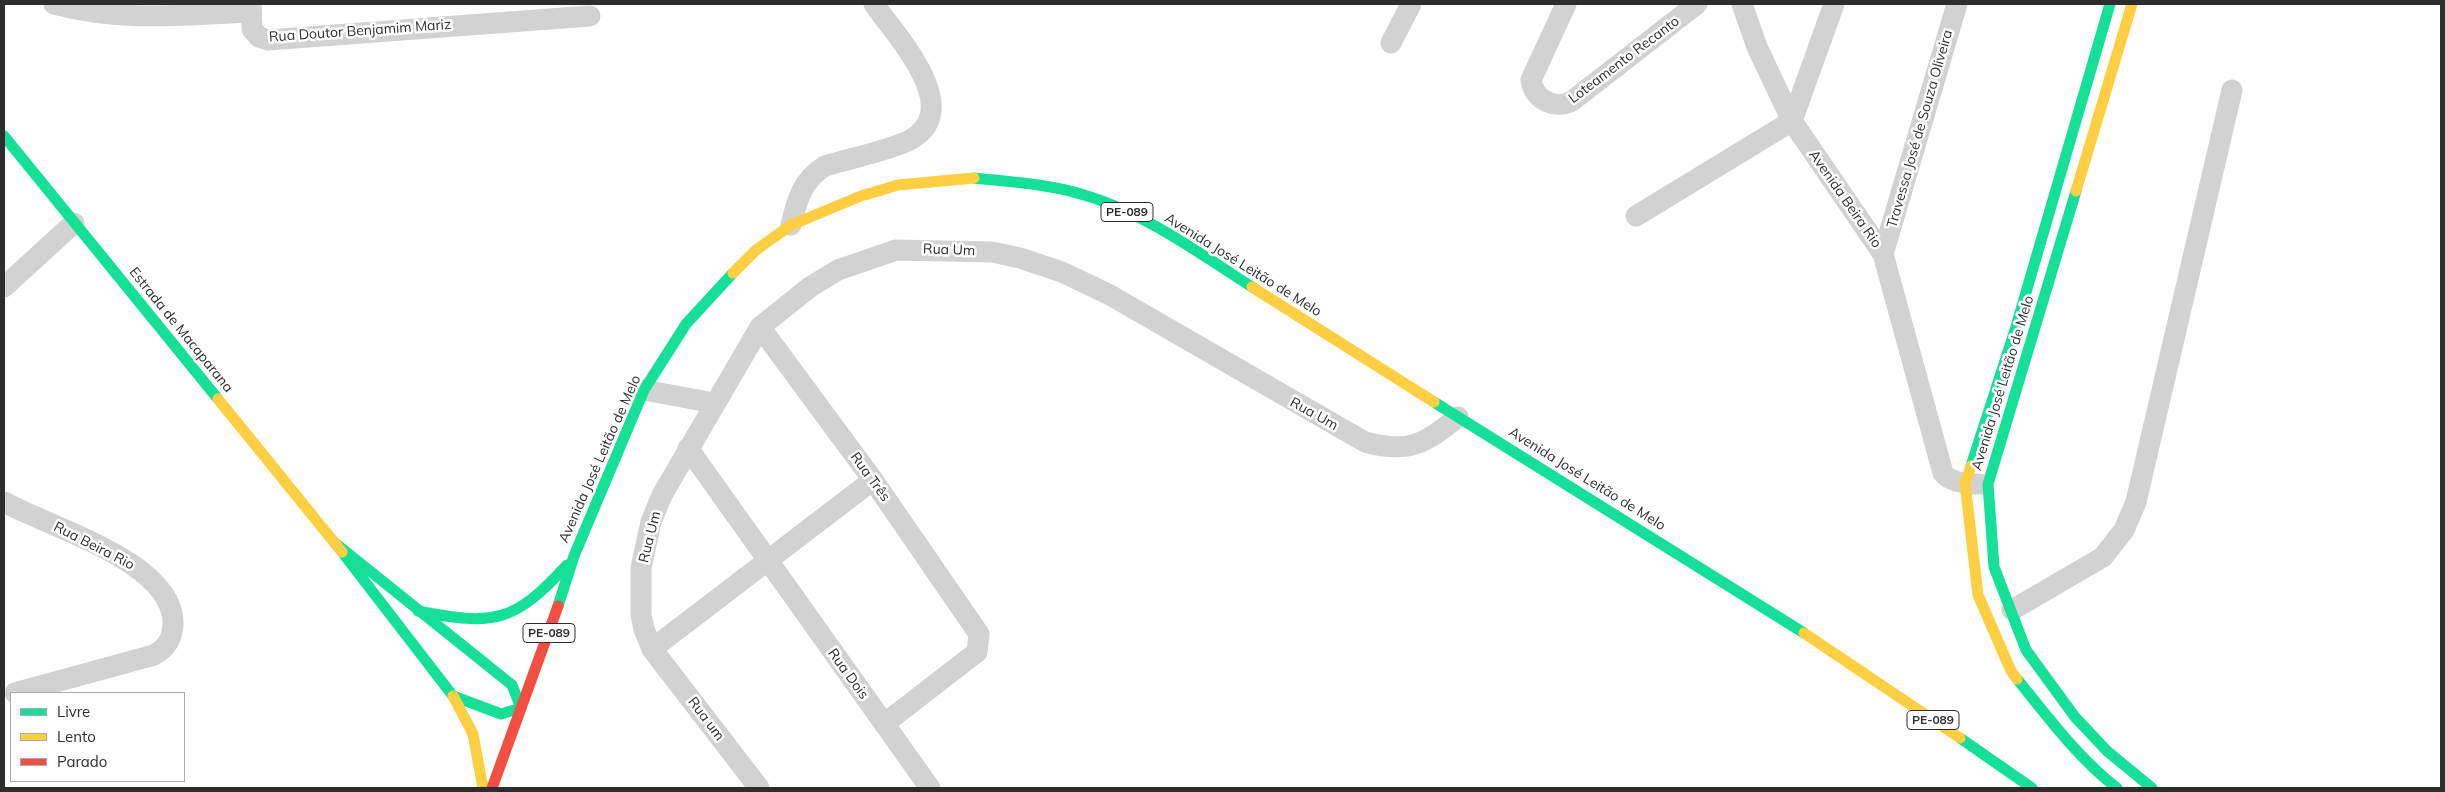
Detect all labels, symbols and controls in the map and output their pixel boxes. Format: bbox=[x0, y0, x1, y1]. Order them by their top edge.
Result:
street label: Loteamento Recanto bbox=[1565, 13, 1683, 107]
street label: Rua Doutor Benjamim Mariz bbox=[268, 16, 452, 46]
street label: Travessa José de Souza Oliveira bbox=[1884, 28, 1956, 230]
street label: Avenida Beira Rio bbox=[1805, 147, 1885, 251]
road number: PE-089 bbox=[1101, 202, 1153, 222]
street label: Avenida José Leitão de Melo bbox=[1161, 210, 1325, 320]
street label: Rua Um bbox=[923, 241, 975, 259]
street label: Estrada de Macaparana bbox=[125, 264, 237, 396]
street label: Avenida José Leitão de Melo bbox=[1968, 294, 2038, 472]
street label: Avenida José Leitão de Melo bbox=[555, 373, 645, 545]
street label: Rua Um bbox=[1287, 394, 1341, 434]
street label: Avenida José Leitão de Melo bbox=[1505, 424, 1669, 534]
street label: Rua Três bbox=[847, 449, 893, 505]
street label: Rua Um bbox=[636, 510, 664, 564]
street label: Rua Beira Rio bbox=[51, 518, 137, 574]
road number: PE-089 bbox=[523, 624, 575, 642]
street label: Rua Dois bbox=[824, 645, 872, 703]
legend bbox=[10, 692, 185, 782]
street label: Rua um bbox=[684, 694, 728, 744]
text: Livre bbox=[57, 702, 90, 721]
road number: PE-089 bbox=[1907, 710, 1959, 730]
text: Lento bbox=[57, 727, 96, 746]
text: Parado bbox=[57, 752, 107, 771]

